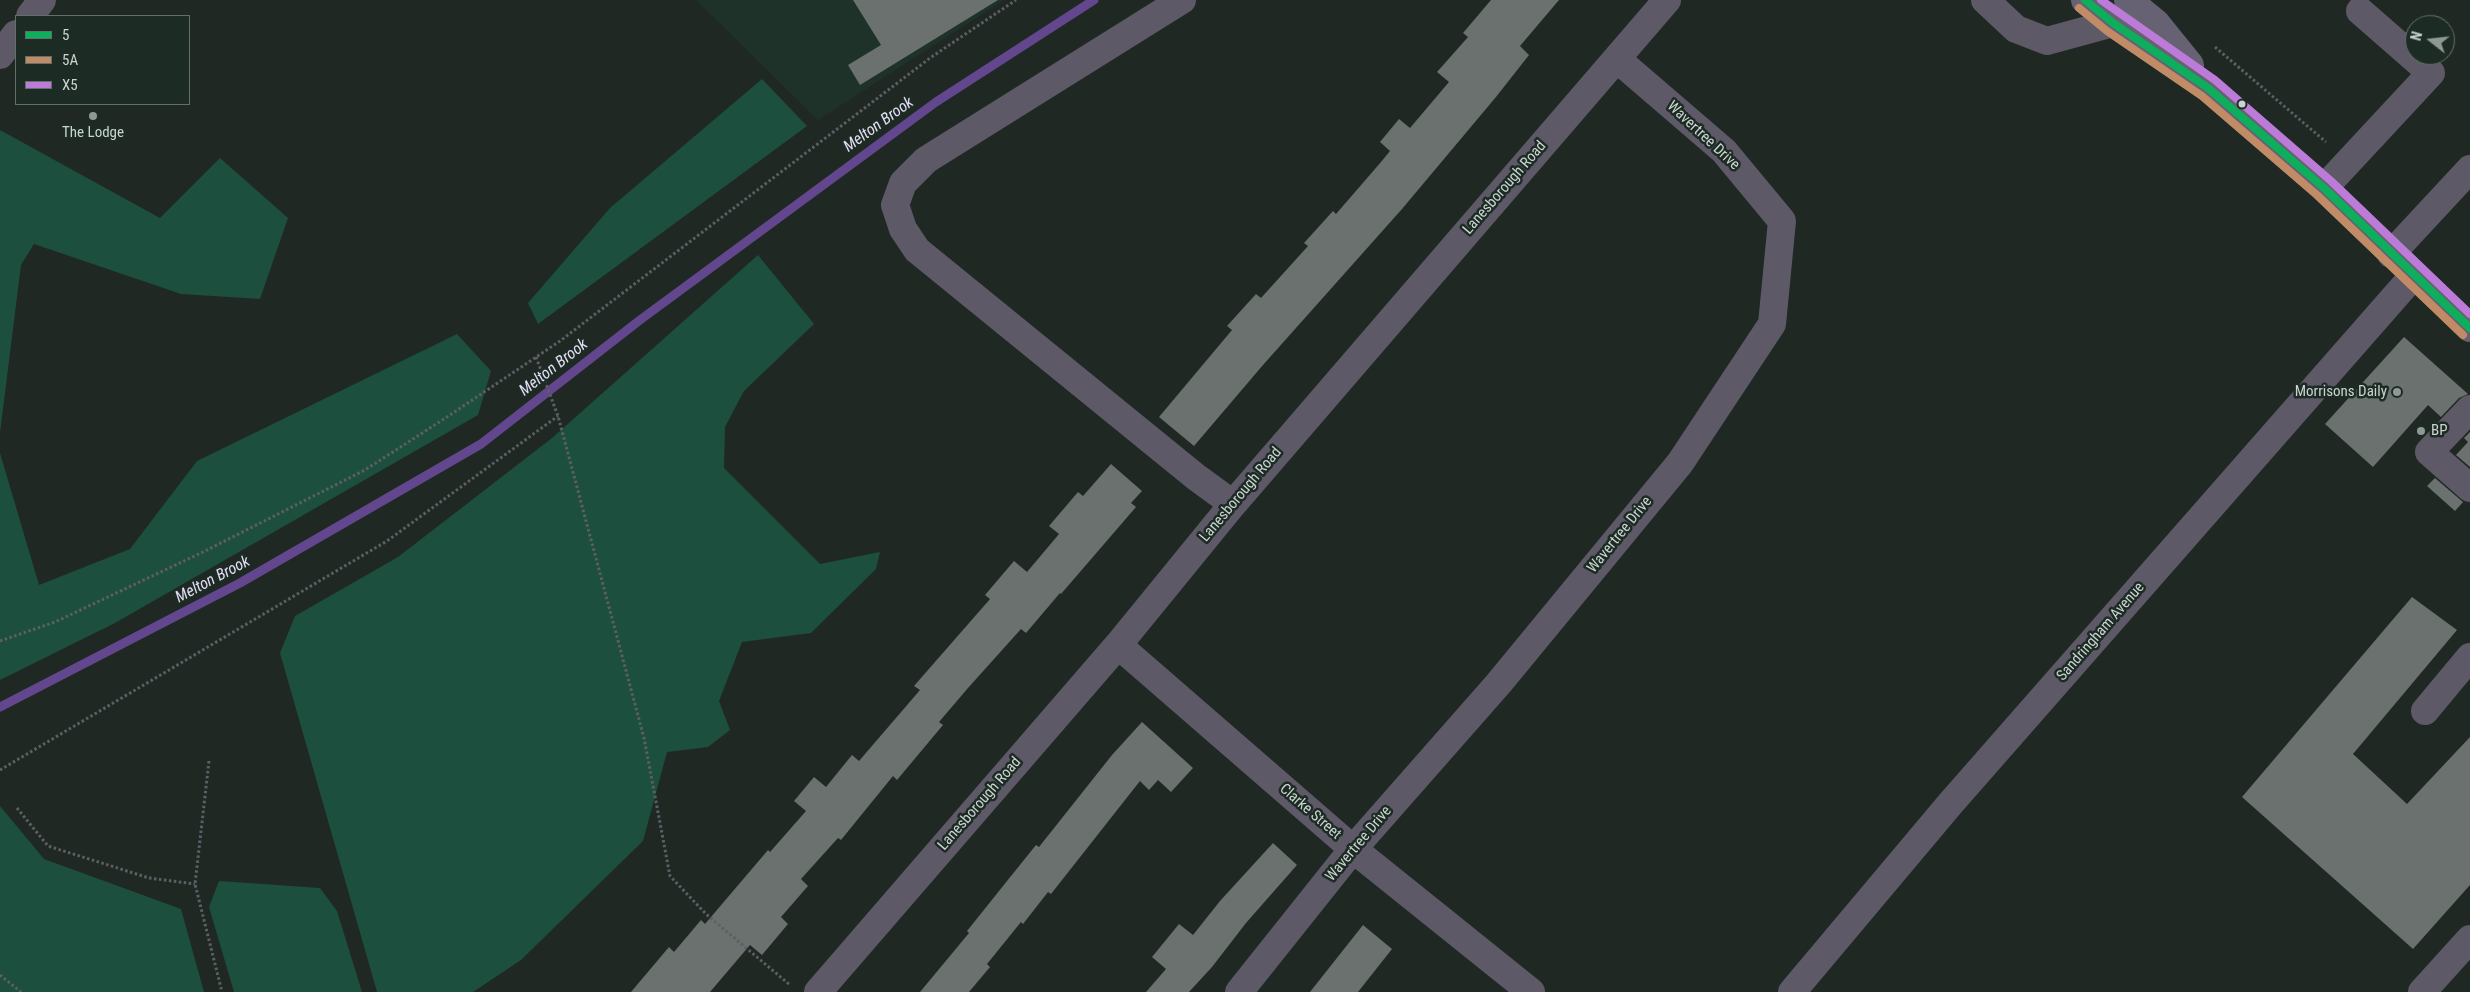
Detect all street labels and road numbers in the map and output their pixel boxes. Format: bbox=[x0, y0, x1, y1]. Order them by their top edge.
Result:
street label: Wavertree Drive bbox=[1663, 98, 1743, 174]
street label: Lanesborough Road bbox=[1460, 138, 1550, 238]
street label: Lanesborough Road bbox=[1196, 444, 1286, 546]
street label: Wavertree Drive bbox=[1584, 493, 1656, 577]
street label: Sandringham Avenue bbox=[2053, 579, 2149, 685]
street label: Lanesborough Road bbox=[935, 754, 1025, 854]
street label: Clarke Street bbox=[1275, 780, 1345, 844]
street label: Wavertree Drive bbox=[1322, 803, 1396, 885]

